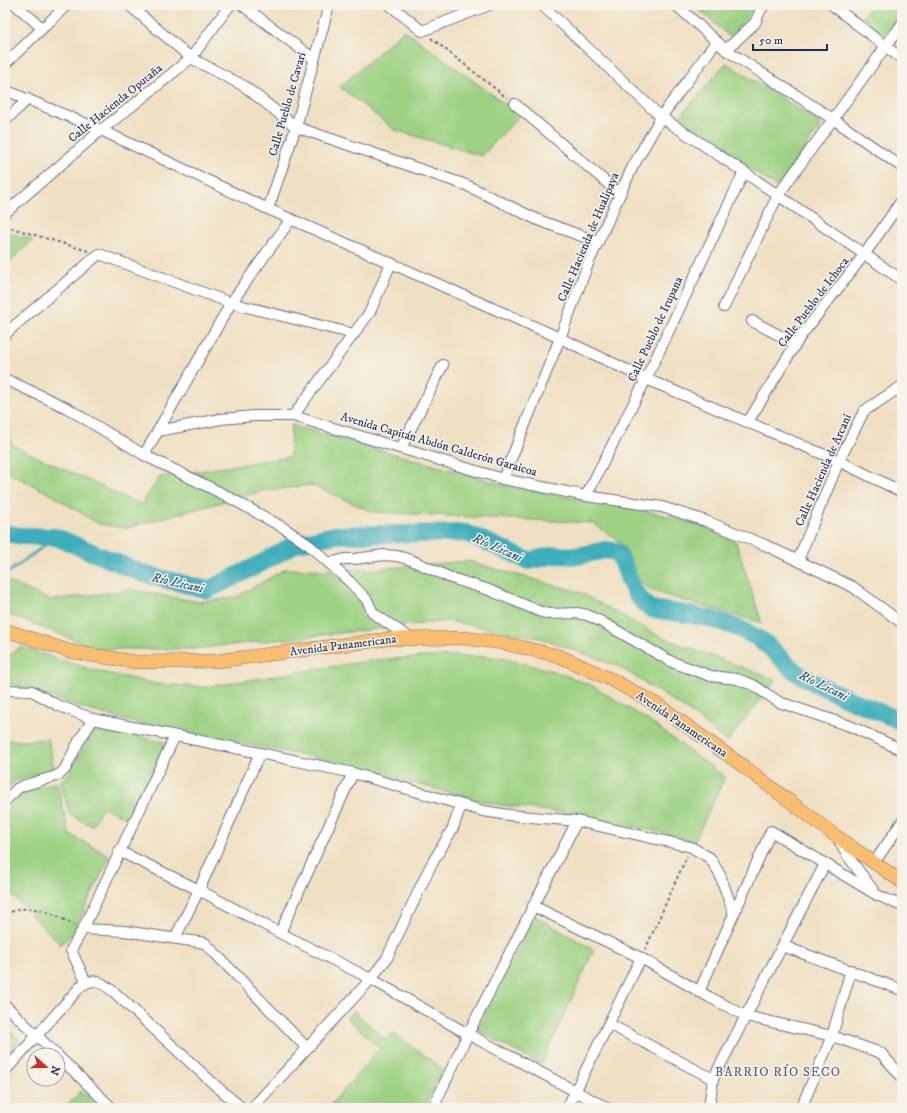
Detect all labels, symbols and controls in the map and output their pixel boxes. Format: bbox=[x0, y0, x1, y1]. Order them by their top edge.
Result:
scale bar bbox=[753, 26, 827, 52]
text: 50 m bbox=[759, 33, 783, 48]
street label: Calle Pueblo de Cavari bbox=[265, 50, 310, 158]
street label: Calle Hacienda Oputaña bbox=[65, 60, 166, 146]
street label: Calle Hacienda de Hualipaya bbox=[554, 169, 623, 304]
street label: Calle Pueblo de Ichoca bbox=[775, 254, 853, 350]
street label: Calle Pueblo de Irupana bbox=[625, 273, 687, 384]
street label: Avenida Capitán Abdón Calderón Garaicoa bbox=[339, 409, 540, 480]
street label: Calle Hacienda de Arcani bbox=[792, 412, 855, 529]
water label: Río Licani bbox=[470, 530, 526, 567]
water label: Río Licani bbox=[149, 569, 207, 597]
street label: Avenida Panamericana bbox=[289, 631, 398, 659]
water label: Río Licani bbox=[796, 667, 852, 705]
street label: Avenida Panamericana bbox=[633, 688, 731, 761]
north arrow bbox=[26, 1047, 66, 1087]
text: N bbox=[46, 1064, 63, 1077]
district label: BARRIO RÍO SECO bbox=[715, 1064, 841, 1080]

